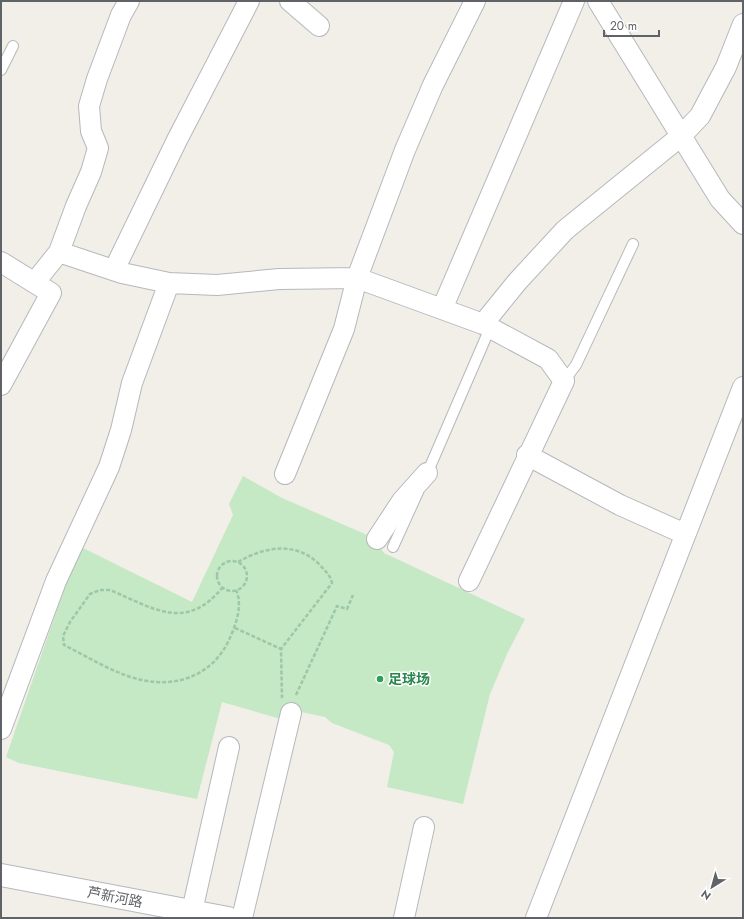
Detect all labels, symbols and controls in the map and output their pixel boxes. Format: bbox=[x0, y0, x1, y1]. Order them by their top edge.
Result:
scale bar bbox=[604, 12, 659, 38]
text: 20 m bbox=[610, 17, 637, 35]
place label: 足球场 bbox=[388, 669, 430, 689]
marker: 足球场 bbox=[375, 674, 385, 684]
north arrow bbox=[692, 867, 732, 907]
street label: 芦新河路 bbox=[86, 882, 144, 912]
text: N bbox=[698, 886, 714, 904]

